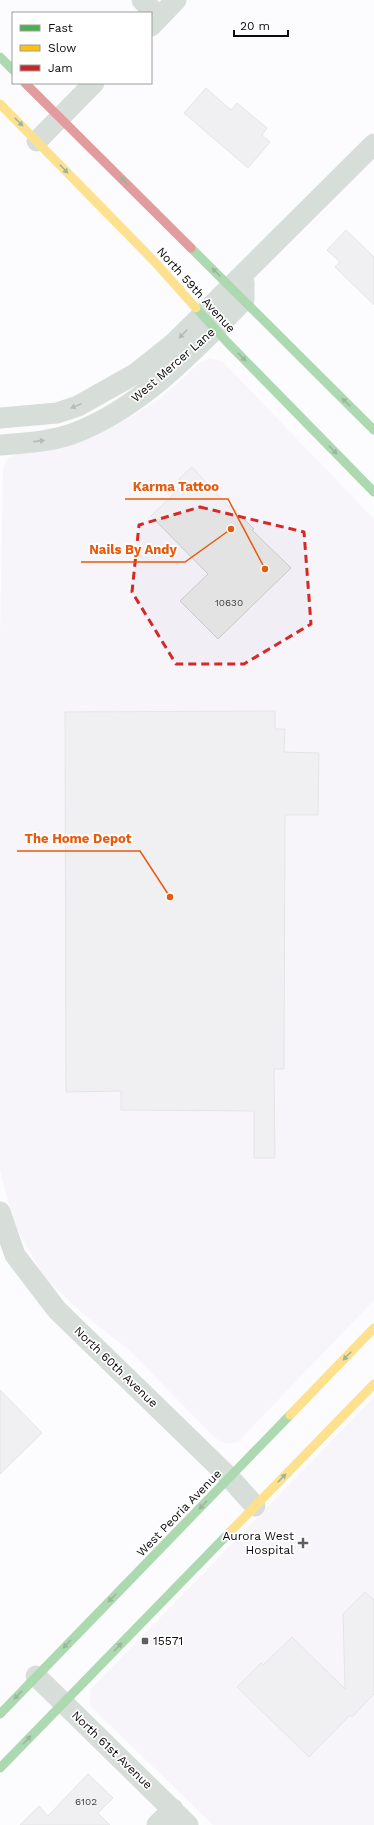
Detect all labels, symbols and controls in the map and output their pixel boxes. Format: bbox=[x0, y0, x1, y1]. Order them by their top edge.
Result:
legend bbox=[12, 12, 152, 84]
scale bar bbox=[234, 12, 288, 38]
text: 20 m bbox=[240, 19, 270, 33]
text: Fast bbox=[48, 21, 73, 35]
text: Slow bbox=[48, 41, 76, 55]
text: Jam bbox=[48, 61, 73, 75]
one-way arrow bbox=[14, 117, 24, 127]
one-way arrow bbox=[60, 163, 69, 174]
one-way arrow bbox=[119, 176, 129, 186]
street label: North 59th Avenue bbox=[154, 244, 238, 336]
one-way arrow bbox=[212, 267, 221, 277]
street label: West Mercer Lane bbox=[128, 325, 218, 405]
one-way arrow bbox=[178, 329, 188, 339]
one-way arrow bbox=[237, 352, 247, 362]
one-way arrow bbox=[341, 397, 351, 407]
one-way arrow bbox=[70, 403, 82, 410]
one-way arrow bbox=[33, 438, 45, 444]
one-way arrow bbox=[328, 445, 338, 455]
callout: Karma Tattoo bbox=[125, 474, 228, 499]
text: Karma Tattoo bbox=[133, 479, 219, 494]
callout: Nails By Andy bbox=[81, 537, 185, 562]
text: Nails By Andy bbox=[89, 542, 177, 557]
house number: 10630 bbox=[215, 597, 243, 608]
callout: The Home Depot bbox=[17, 826, 140, 851]
text: The Home Depot bbox=[25, 831, 132, 846]
street label: North 60th Avenue bbox=[71, 1324, 161, 1410]
one-way arrow bbox=[342, 1351, 352, 1361]
street label: West Peoria Avenue bbox=[134, 1467, 224, 1559]
one-way arrow bbox=[277, 1473, 287, 1483]
one-way arrow bbox=[198, 1500, 208, 1510]
place label: Aurora West Hospital bbox=[222, 1529, 294, 1557]
marker: Aurora West Hospital bbox=[297, 1537, 309, 1549]
one-way arrow bbox=[107, 1593, 117, 1603]
place label: 15571 bbox=[153, 1634, 183, 1648]
marker: 15571 bbox=[140, 1636, 150, 1646]
one-way arrow bbox=[63, 1639, 72, 1649]
one-way arrow bbox=[113, 1642, 123, 1652]
one-way arrow bbox=[13, 1690, 23, 1700]
street label: North 61st Avenue bbox=[69, 1708, 155, 1792]
one-way arrow bbox=[22, 1735, 32, 1745]
house number: 6102 bbox=[75, 1796, 97, 1807]

